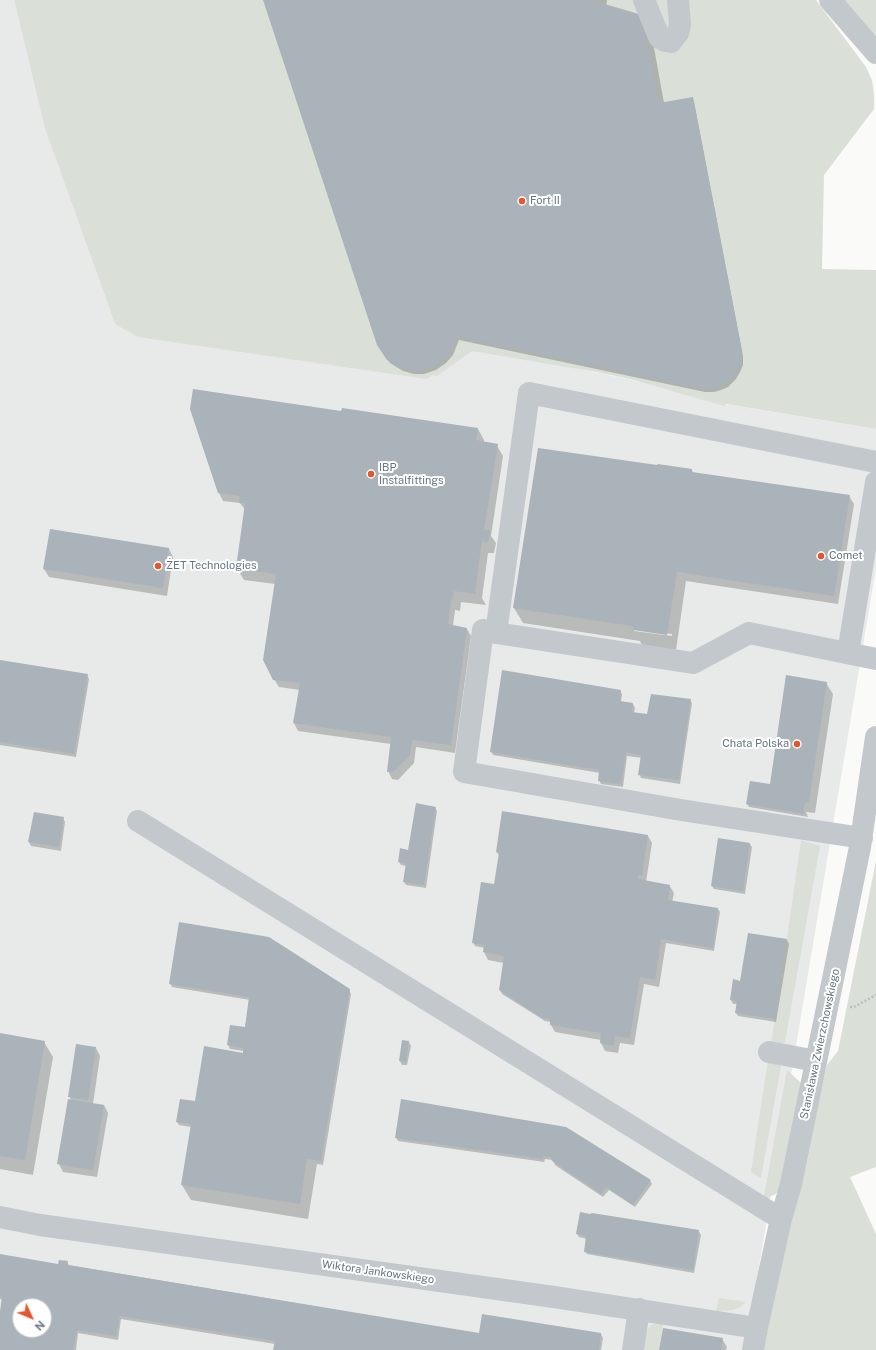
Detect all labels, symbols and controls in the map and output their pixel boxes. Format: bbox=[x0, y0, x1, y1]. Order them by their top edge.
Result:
place label: Fort II bbox=[530, 194, 560, 208]
marker: Fort II bbox=[517, 196, 527, 206]
place label: IBP Instalfittings bbox=[379, 461, 444, 487]
marker: IBP Instalfittings bbox=[366, 469, 376, 479]
place label: Comet bbox=[829, 549, 863, 563]
marker: Comet bbox=[816, 551, 826, 561]
place label: ŻET Technologies bbox=[166, 559, 257, 573]
marker: ŻET Technologies bbox=[153, 561, 163, 571]
place label: Chata Polska bbox=[722, 737, 789, 751]
marker: Chata Polska bbox=[792, 739, 802, 749]
street label: Stanisława Zwierzchowskiego bbox=[798, 968, 842, 1120]
street label: Wiktora Jankowskiego bbox=[321, 1258, 435, 1286]
north arrow bbox=[12, 1298, 52, 1338]
text: N bbox=[33, 1318, 47, 1333]

